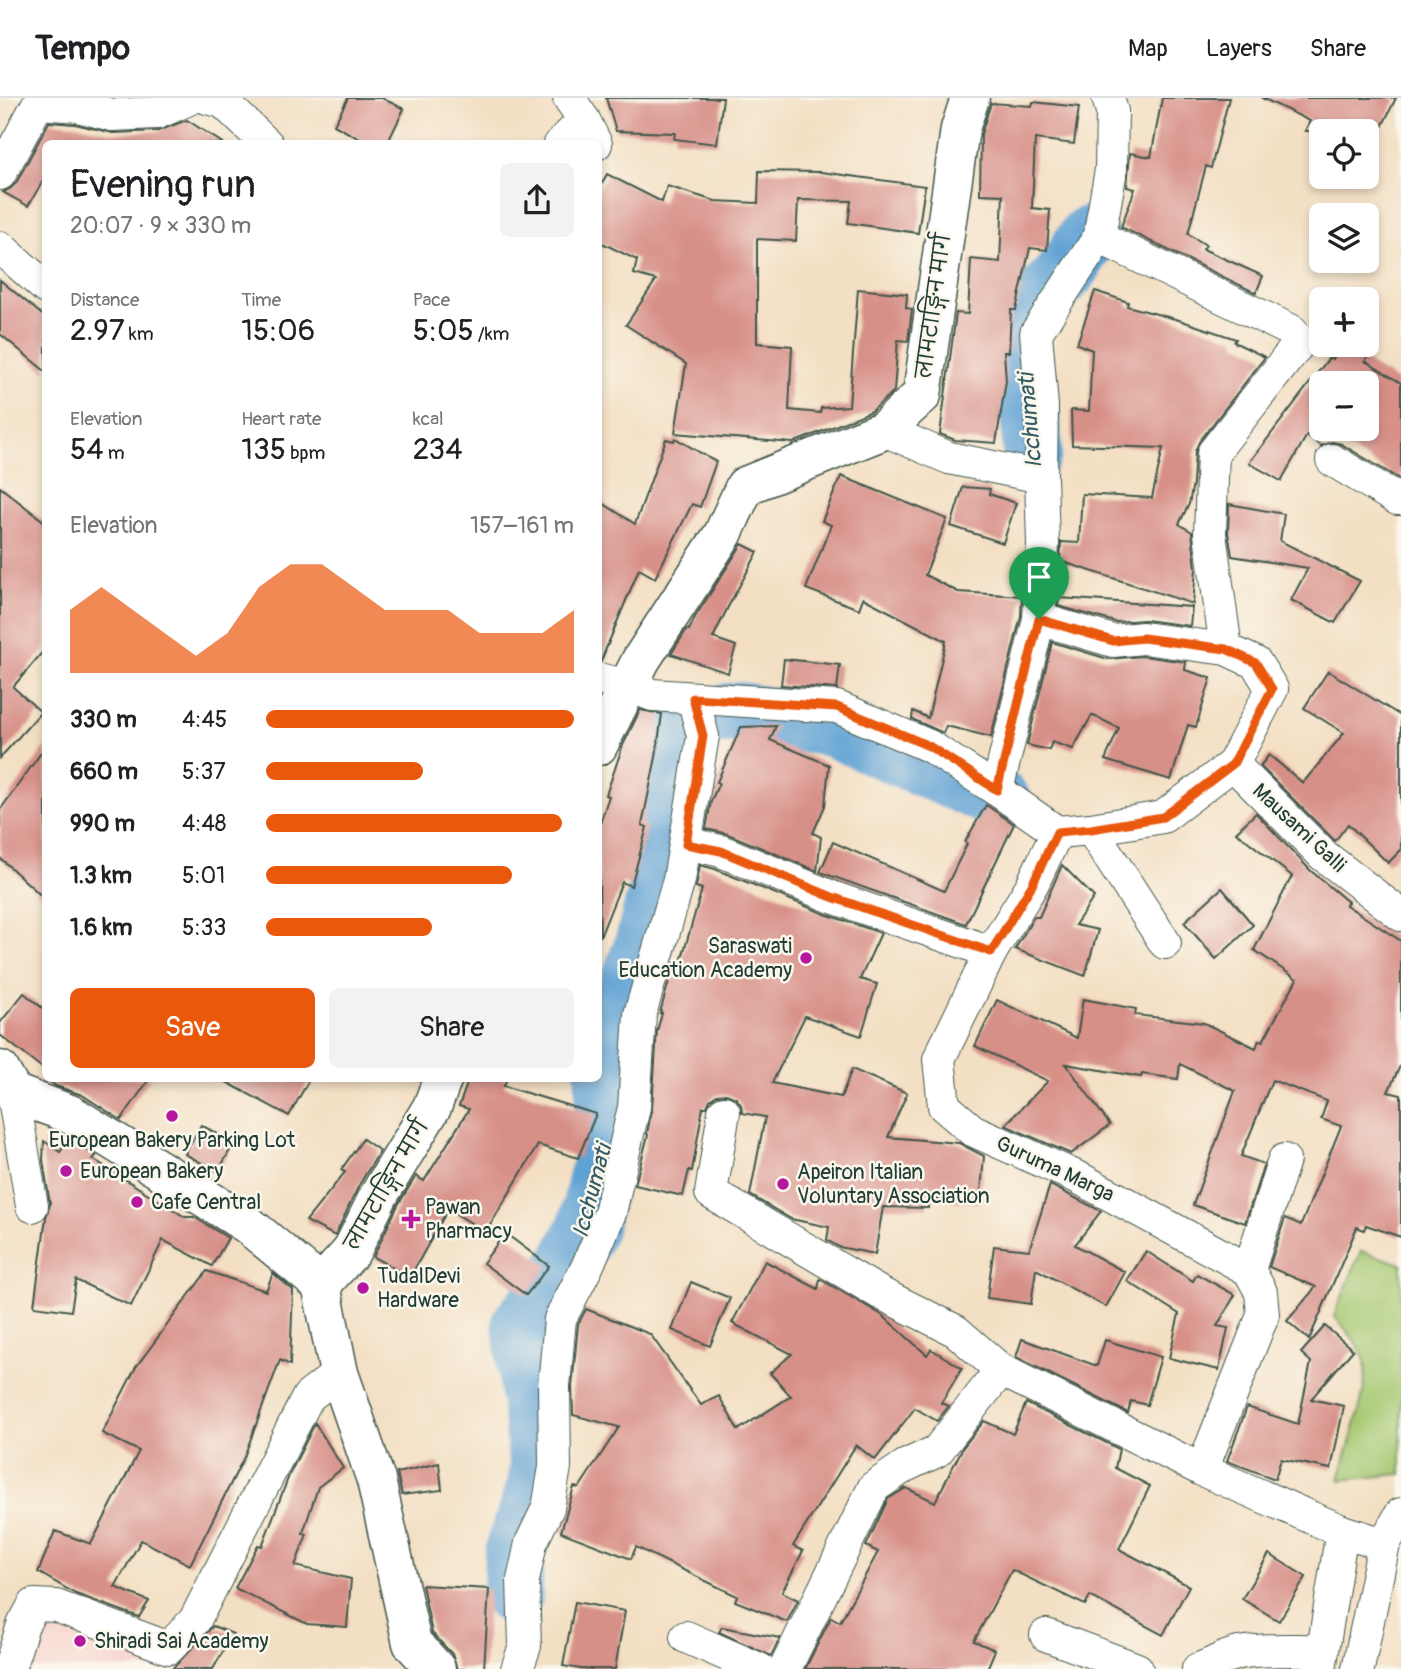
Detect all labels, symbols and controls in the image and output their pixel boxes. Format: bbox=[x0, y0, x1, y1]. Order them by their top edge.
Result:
text: Tempo bbox=[35, 28, 130, 69]
text: Map bbox=[1128, 34, 1168, 63]
text: Layers bbox=[1206, 34, 1272, 63]
text: Share bbox=[1310, 34, 1366, 63]
map controls bbox=[1309, 119, 1379, 441]
button: locate bbox=[1309, 119, 1379, 189]
text: Evening run bbox=[70, 161, 256, 209]
button: share bbox=[500, 163, 574, 237]
button: layers bbox=[1309, 203, 1379, 273]
text: 20:07 · 9 × 330 m bbox=[70, 211, 251, 240]
street label: लामटाङ्गिन मार्ग bbox=[907, 230, 959, 381]
button: + bbox=[1309, 287, 1379, 357]
text: Distance bbox=[70, 288, 139, 312]
text: Time bbox=[241, 288, 281, 312]
text: Pace bbox=[413, 288, 450, 312]
text: 2.97 bbox=[70, 312, 125, 349]
text: 15:06 bbox=[241, 312, 315, 349]
text: 5:05 bbox=[413, 312, 474, 349]
text: km bbox=[125, 322, 154, 346]
text: /km bbox=[474, 322, 509, 346]
water label: Icchumati bbox=[1011, 368, 1049, 470]
button: − bbox=[1309, 371, 1379, 441]
text: Elevation bbox=[70, 407, 142, 431]
text: Heart rate bbox=[241, 407, 321, 431]
text: kcal bbox=[413, 407, 444, 431]
text: 54 bbox=[70, 431, 104, 468]
text: 135 bbox=[241, 431, 286, 468]
text: 234 bbox=[413, 431, 463, 468]
text: m bbox=[104, 441, 125, 465]
text: bpm bbox=[286, 441, 325, 465]
text: Elevation bbox=[70, 511, 158, 540]
text: 157–161 m bbox=[470, 511, 574, 540]
pin bbox=[1009, 547, 1069, 619]
icon: arrive bbox=[1020, 558, 1058, 596]
text: 330 m bbox=[70, 705, 137, 734]
text: 4:45 bbox=[182, 705, 227, 734]
text: 660 m bbox=[70, 757, 138, 786]
text: 5:37 bbox=[182, 757, 226, 786]
street label: Mausami Galli bbox=[1246, 778, 1352, 878]
text: 990 m bbox=[70, 809, 135, 838]
text: 4:48 bbox=[182, 809, 226, 838]
text: 1.3 km bbox=[70, 861, 132, 890]
text: 5:01 bbox=[182, 861, 225, 890]
text: 1.6 km bbox=[70, 913, 132, 942]
text: 5:33 bbox=[182, 913, 226, 942]
place label: Saraswati Education Academy bbox=[618, 933, 792, 984]
marker: Saraswati Education Academy bbox=[798, 950, 814, 966]
button: Save bbox=[70, 988, 315, 1068]
button: Share bbox=[329, 988, 574, 1068]
marker: European Bakery Parking Lot bbox=[164, 1108, 180, 1124]
street label: लामटाङ्गिन मार्ग bbox=[336, 1113, 437, 1256]
place label: European Bakery Parking Lot bbox=[49, 1127, 296, 1154]
street label: Guruma Marga bbox=[991, 1130, 1119, 1208]
water label: Icchumati bbox=[566, 1138, 619, 1241]
place label: European Bakery bbox=[80, 1158, 223, 1185]
place label: Apeiron Italian Voluntary Association bbox=[797, 1159, 990, 1210]
marker: European Bakery bbox=[58, 1163, 74, 1179]
marker: Apeiron Italian Voluntary Association bbox=[775, 1176, 791, 1192]
place label: Cafe Central bbox=[151, 1189, 261, 1216]
marker: Cafe Central bbox=[129, 1194, 145, 1210]
place label: Pawan Pharmacy bbox=[425, 1194, 512, 1245]
marker: Pawan Pharmacy bbox=[403, 1211, 419, 1227]
place label: TudalDevi Hardware bbox=[377, 1263, 461, 1314]
marker: TudalDevi Hardware bbox=[355, 1280, 371, 1296]
place label: Shiradi Sai Academy bbox=[94, 1628, 269, 1655]
marker: Shiradi Sai Academy bbox=[72, 1633, 88, 1649]

